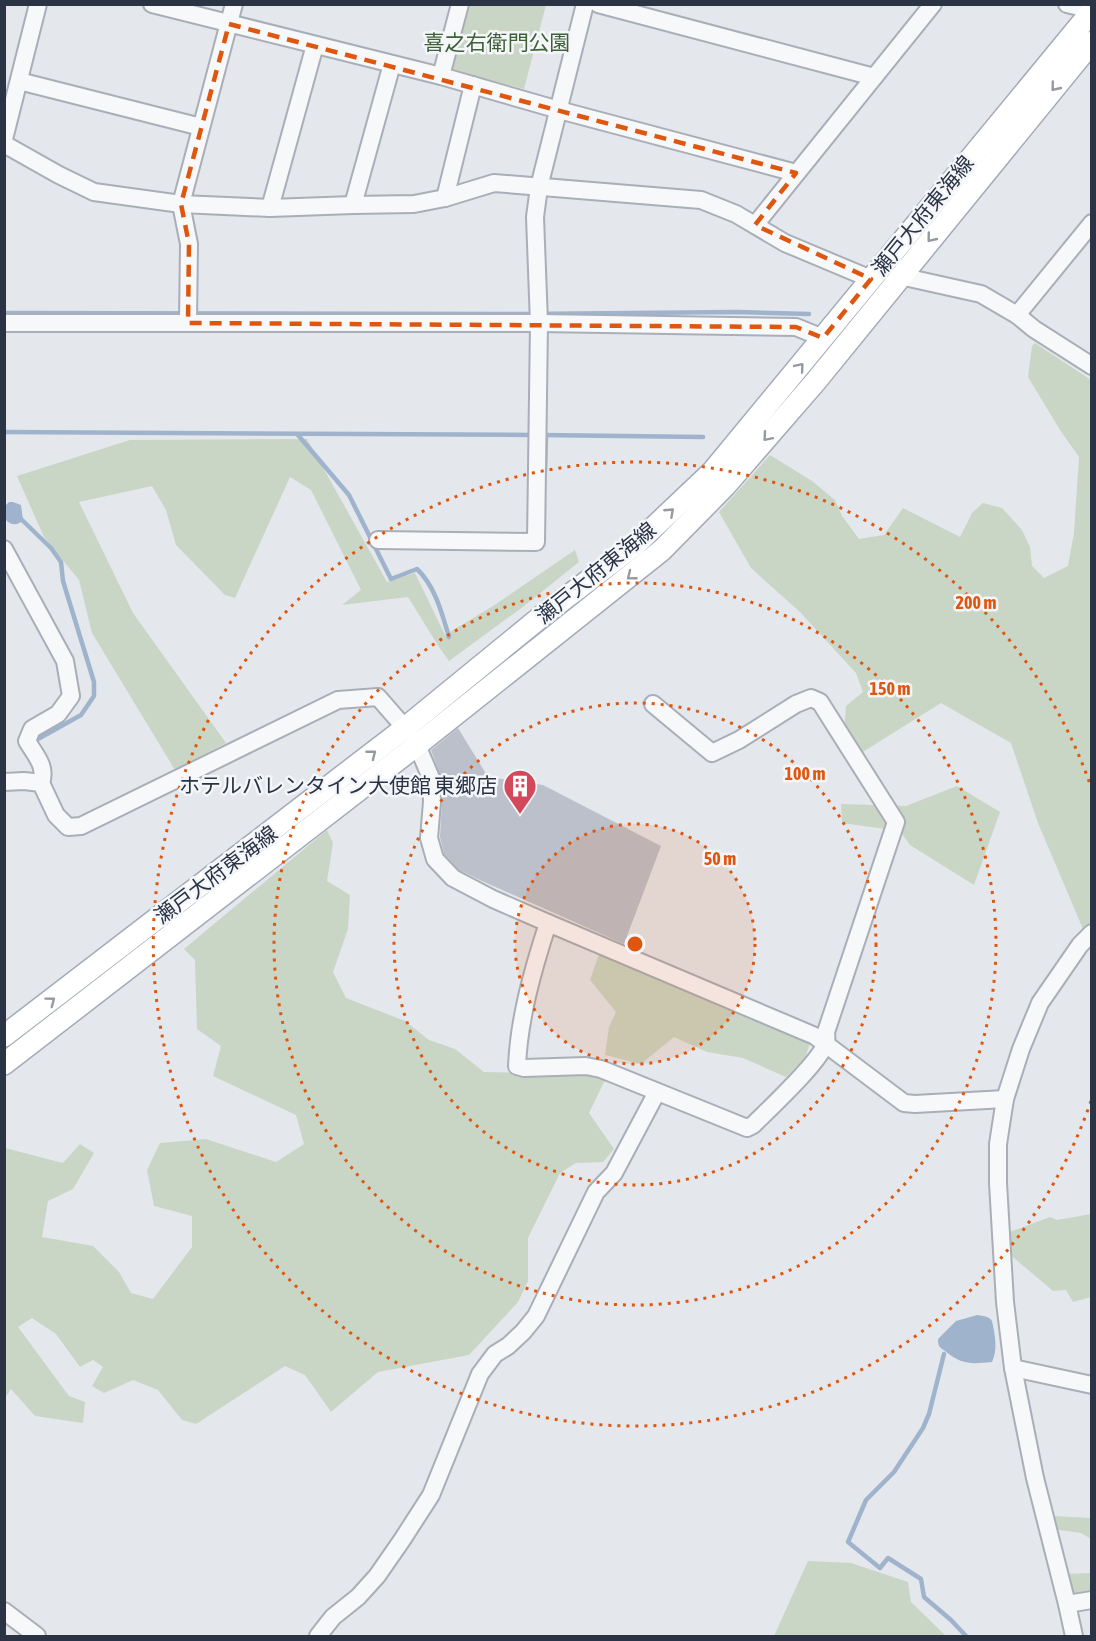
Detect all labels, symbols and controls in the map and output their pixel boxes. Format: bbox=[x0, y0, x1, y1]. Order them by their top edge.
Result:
park label: 喜之右衛門公園 bbox=[424, 30, 571, 54]
one-way arrow bbox=[1051, 80, 1062, 91]
street label: 瀬戸大府東海線 bbox=[867, 151, 978, 280]
one-way arrow bbox=[928, 231, 939, 242]
one-way arrow bbox=[793, 363, 804, 374]
one-way arrow bbox=[764, 430, 775, 441]
one-way arrow bbox=[663, 508, 674, 519]
street label: 瀬戸大府東海線 bbox=[531, 517, 660, 628]
one-way arrow bbox=[627, 569, 638, 580]
text: 200 m bbox=[956, 592, 996, 613]
text: 150 m bbox=[870, 678, 910, 699]
one-way arrow bbox=[366, 750, 377, 761]
text: 100 m bbox=[785, 763, 825, 784]
building icon: ホテルバレンタイン大使館 東郷店 bbox=[502, 768, 538, 815]
place label: ホテルバレンタイン大使館 東郷店 bbox=[179, 773, 497, 797]
street label: 瀬戸大府東海線 bbox=[149, 820, 281, 928]
text: 50 m bbox=[704, 848, 736, 869]
centre of rings bbox=[625, 934, 645, 954]
one-way arrow bbox=[44, 997, 55, 1008]

